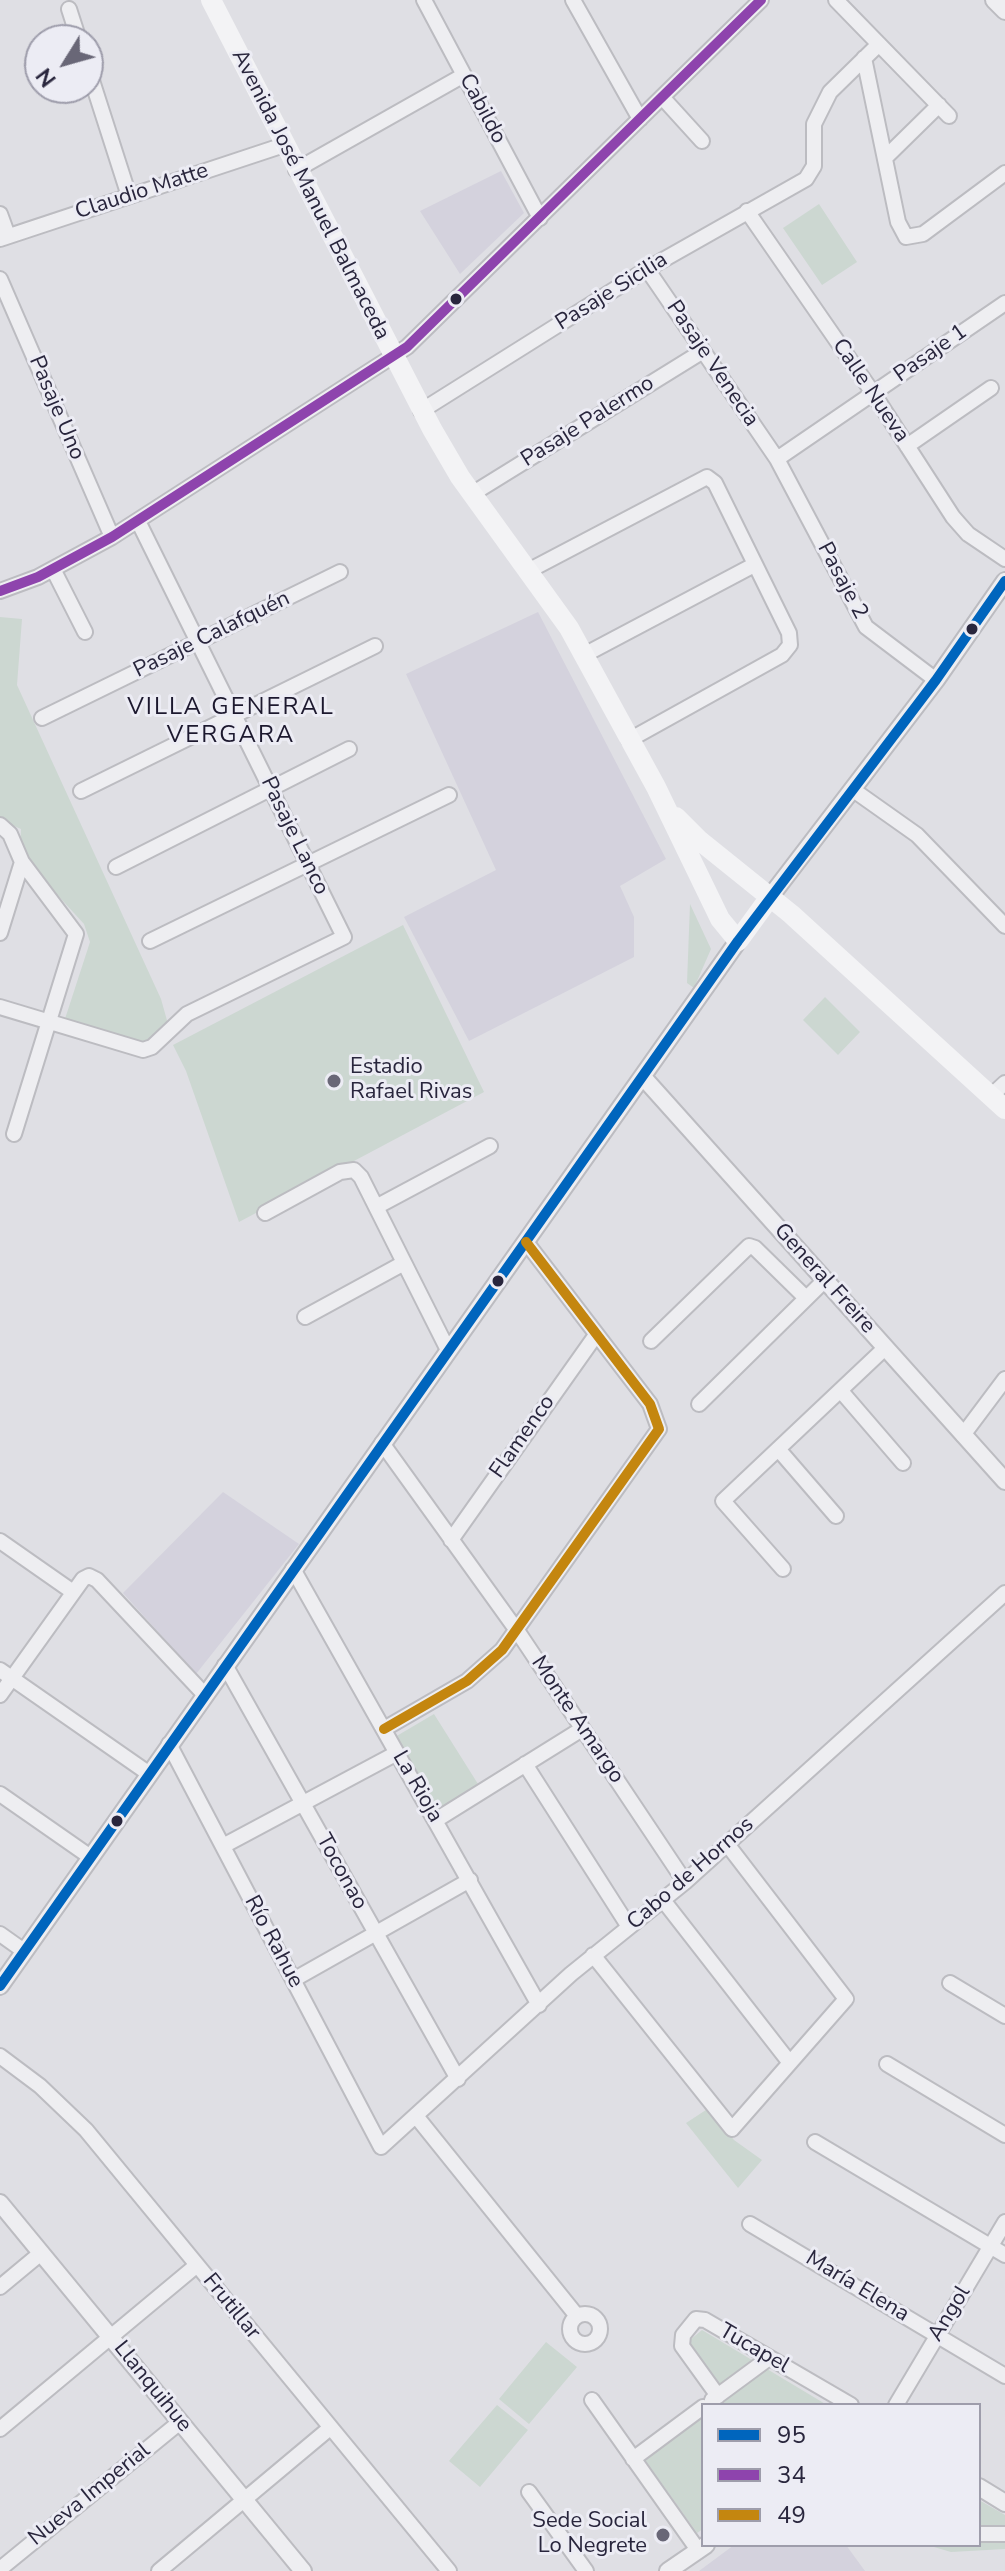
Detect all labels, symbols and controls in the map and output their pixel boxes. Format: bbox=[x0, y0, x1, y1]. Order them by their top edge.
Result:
north arrow bbox=[24, 24, 104, 104]
street label: Avenida José Manuel Balmaceda bbox=[225, 45, 395, 345]
text: N bbox=[29, 62, 63, 93]
street label: Cabildo bbox=[453, 69, 511, 149]
street label: Claudio Matte bbox=[72, 158, 212, 226]
street label: Pasaje Sicilia bbox=[551, 247, 673, 337]
unlabelled marker bbox=[448, 291, 464, 307]
street label: Pasaje Venecia bbox=[660, 296, 764, 432]
street label: Pasaje 1 bbox=[889, 319, 973, 389]
street label: Calle Nueva bbox=[826, 334, 914, 448]
street label: Pasaje Uno bbox=[22, 352, 90, 464]
street label: Pasaje Palermo bbox=[517, 371, 659, 473]
street label: Pasaje 2 bbox=[811, 538, 873, 624]
street label: Pasaje Calafquén bbox=[130, 586, 294, 684]
unlabelled marker bbox=[964, 621, 980, 637]
district label: VILLA GENERAL VERGARA bbox=[127, 694, 335, 750]
street label: Pasaje Lanco bbox=[254, 773, 334, 899]
place label: Estadio Rafael Rivas bbox=[350, 1055, 472, 1106]
marker: Estadio Rafael Rivas bbox=[325, 1072, 343, 1090]
street label: General Freire bbox=[768, 1218, 880, 1340]
unlabelled marker bbox=[490, 1273, 506, 1289]
street label: Flamenco bbox=[485, 1390, 561, 1484]
street label: Monte Amargo bbox=[525, 1651, 629, 1789]
street label: La Rioja bbox=[386, 1747, 448, 1827]
street label: Cabo de Hornos bbox=[622, 1812, 760, 1936]
unlabelled marker bbox=[109, 1813, 125, 1829]
street label: Toconao bbox=[309, 1830, 373, 1914]
street label: Río Rahue bbox=[238, 1891, 308, 1993]
street label: María Elena bbox=[801, 2246, 913, 2328]
street label: Frutillar bbox=[196, 2269, 266, 2345]
street label: Angol bbox=[923, 2281, 977, 2347]
street label: Tucapel bbox=[714, 2318, 794, 2380]
street label: Llanquihue bbox=[107, 2336, 197, 2438]
legend bbox=[701, 2403, 981, 2547]
text: 95 bbox=[777, 2419, 806, 2451]
street label: Nueva Imperial bbox=[24, 2438, 156, 2552]
text: 34 bbox=[777, 2459, 806, 2491]
text: 49 bbox=[777, 2499, 806, 2531]
place label: Sede Social Lo Negrete bbox=[532, 2509, 647, 2560]
marker: Sede Social Lo Negrete bbox=[654, 2526, 672, 2544]

